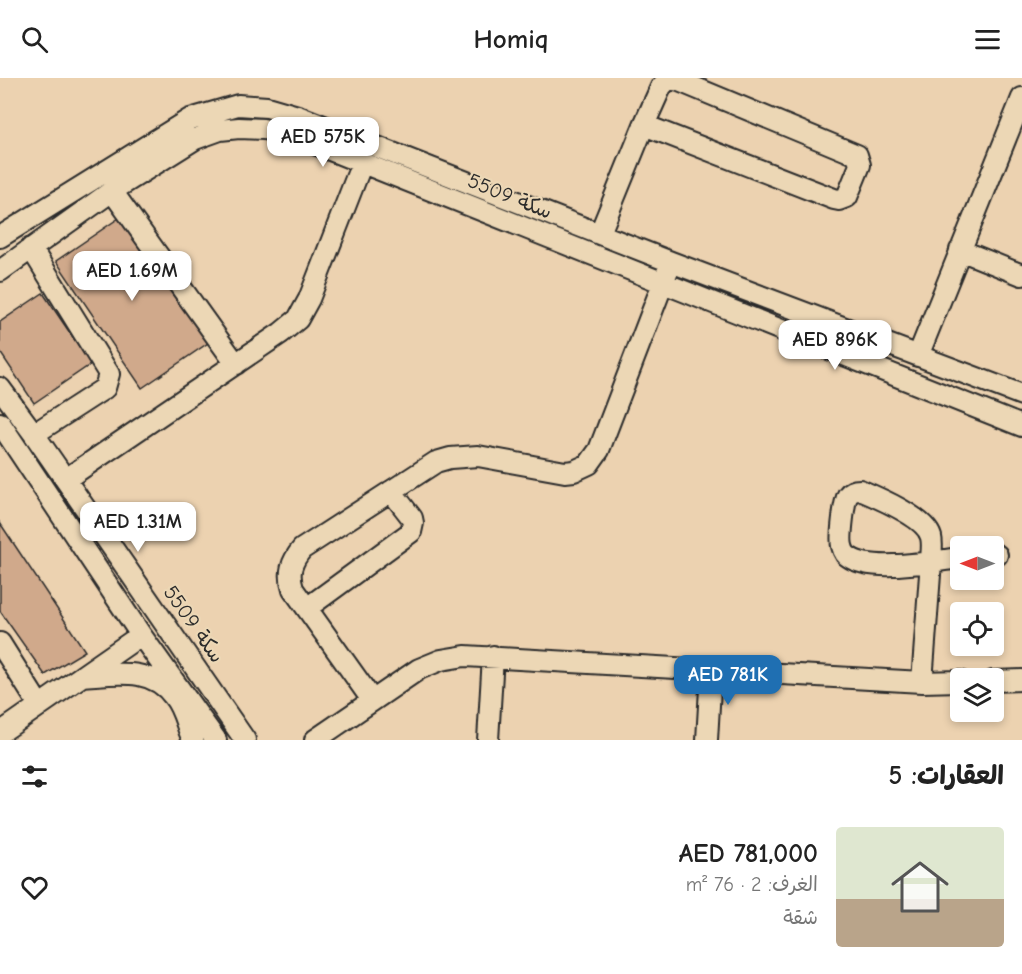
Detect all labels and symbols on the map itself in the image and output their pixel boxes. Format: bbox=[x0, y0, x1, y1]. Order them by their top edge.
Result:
pin: AED 575K bbox=[261, 117, 385, 168]
street label: سكة 5509 bbox=[464, 168, 556, 224]
pin: AED 1.69M bbox=[63, 251, 201, 302]
pin: AED 896K bbox=[773, 320, 897, 371]
pin: AED 1.31M bbox=[69, 502, 207, 553]
north arrow bbox=[950, 536, 1004, 590]
street label: سكة 5509 bbox=[159, 581, 229, 667]
pin: AED 781K bbox=[666, 655, 790, 706]

